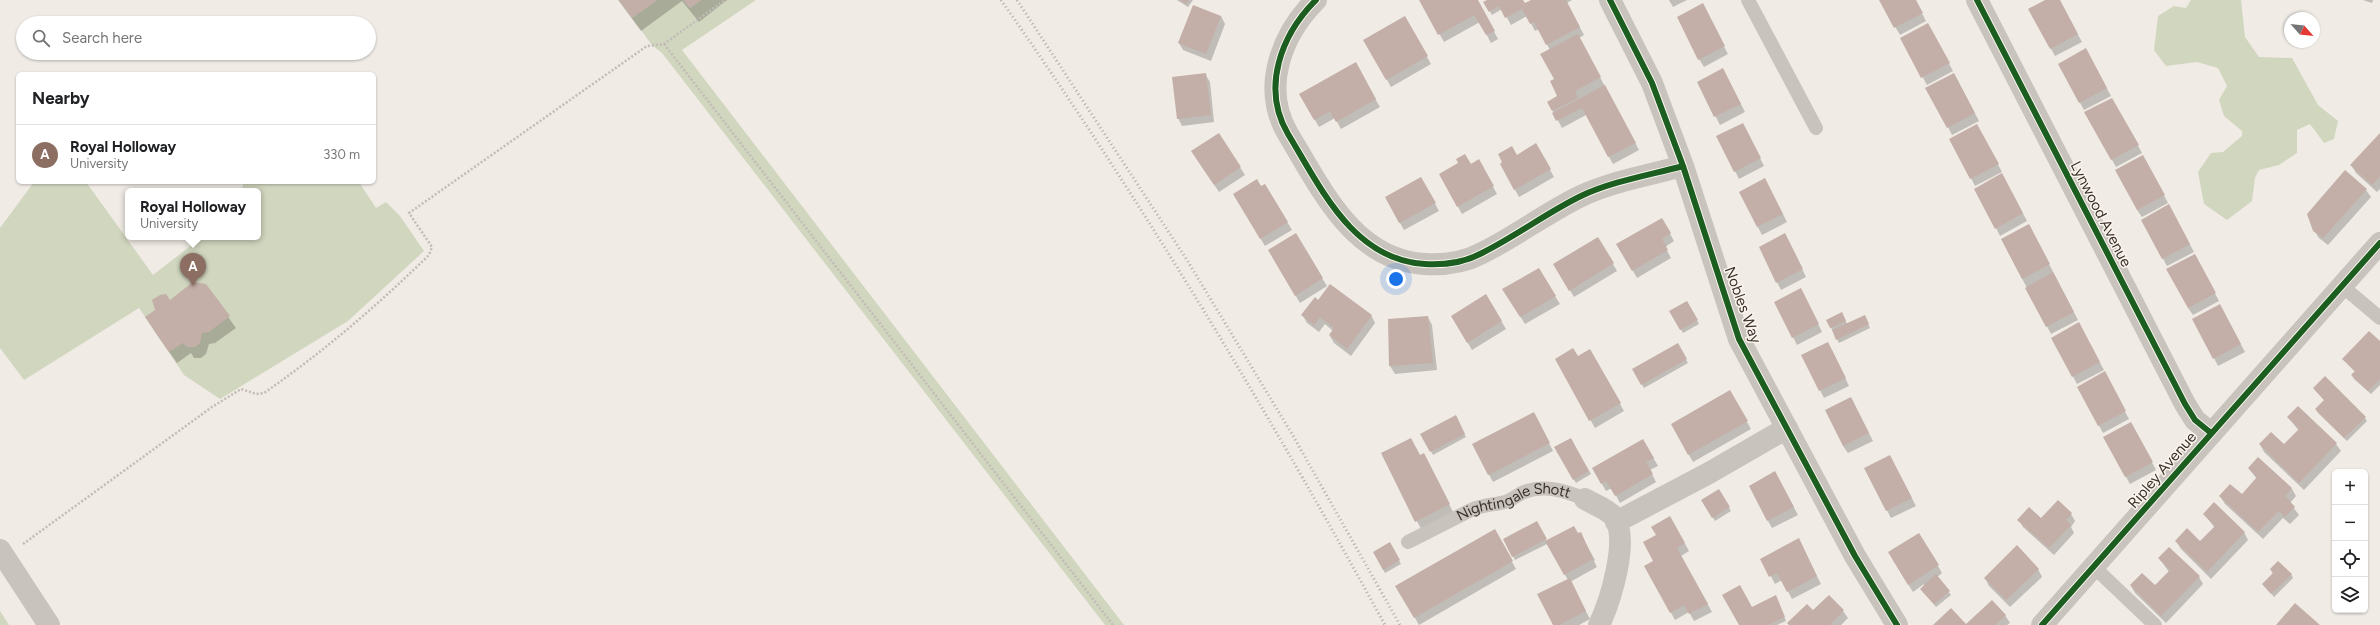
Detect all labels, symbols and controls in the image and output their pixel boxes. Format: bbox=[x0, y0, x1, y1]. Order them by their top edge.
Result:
north arrow bbox=[2284, 12, 2320, 48]
search box bbox=[16, 16, 376, 60]
icon: search bbox=[30, 27, 52, 49]
text: Search here bbox=[62, 29, 142, 47]
text: Nearby bbox=[32, 88, 90, 108]
text: Royal Holloway bbox=[70, 138, 176, 156]
text: A bbox=[40, 147, 50, 162]
text: 330 m bbox=[323, 147, 360, 162]
text: University bbox=[70, 156, 128, 171]
street label: Lynwood Avenue bbox=[2067, 158, 2135, 270]
popup bbox=[125, 188, 261, 240]
text: Royal Holloway bbox=[140, 198, 246, 216]
text: University bbox=[140, 216, 198, 231]
pin: A bbox=[180, 253, 206, 286]
street label: Nobles Way bbox=[1721, 264, 1765, 346]
your location bbox=[1386, 269, 1406, 289]
street label: Ripley Avenue bbox=[2124, 428, 2200, 512]
map controls bbox=[2332, 469, 2368, 613]
button: + bbox=[2332, 469, 2368, 505]
street label: Nightingale Shott bbox=[1453, 479, 1573, 525]
button: − bbox=[2332, 505, 2368, 541]
button: locate bbox=[2332, 541, 2368, 577]
button: layers bbox=[2332, 577, 2368, 613]

